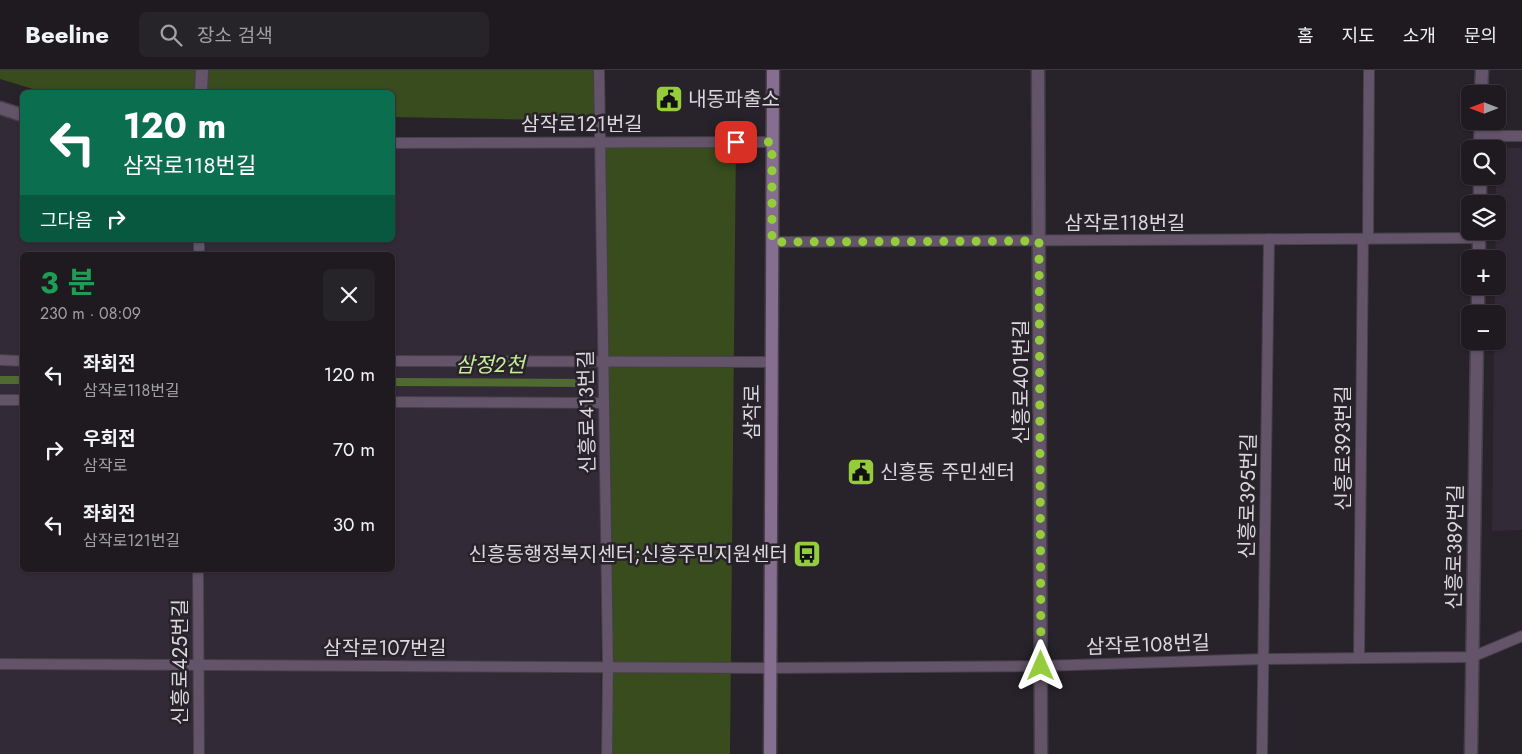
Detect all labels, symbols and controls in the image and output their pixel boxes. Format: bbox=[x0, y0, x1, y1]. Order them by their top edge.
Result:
search box bbox=[139, 12, 489, 57]
text: Beeline bbox=[25, 17, 109, 52]
icon: search bbox=[157, 21, 185, 49]
text: 장소 검색 bbox=[197, 22, 273, 49]
text: 홈 bbox=[1297, 23, 1314, 49]
text: 지도 bbox=[1342, 23, 1375, 49]
text: 소개 bbox=[1403, 23, 1436, 49]
text: 문의 bbox=[1464, 23, 1497, 49]
public building icon: 내동파출소 bbox=[654, 84, 684, 114]
place label: 내동파출소 bbox=[688, 85, 780, 114]
north arrow bbox=[1461, 85, 1506, 130]
map controls bbox=[1461, 85, 1506, 350]
text: 120 m bbox=[123, 101, 226, 151]
icon: left bbox=[40, 110, 105, 175]
street label: 삼작로121번길 bbox=[521, 110, 643, 139]
pin bbox=[715, 121, 757, 163]
icon: arrive bbox=[722, 128, 750, 156]
button: search bbox=[1461, 140, 1506, 185]
text: 삼작로118번길 bbox=[123, 149, 256, 181]
button: layers bbox=[1461, 195, 1506, 240]
icon: right bbox=[102, 205, 130, 233]
text: 그다음 bbox=[40, 207, 92, 234]
street label: 삼작로118번길 bbox=[1065, 209, 1185, 238]
button: + bbox=[1461, 250, 1506, 295]
text: 3 분 bbox=[40, 261, 95, 304]
button: close bbox=[323, 269, 375, 321]
text: 230 m · 08:09 bbox=[40, 302, 141, 325]
button: − bbox=[1461, 305, 1506, 350]
street label: 신흥로401번길 bbox=[1007, 320, 1036, 444]
text: 좌회전 bbox=[83, 350, 135, 377]
water label: 삼정2천 bbox=[455, 350, 527, 380]
street label: 신흥로413번길 bbox=[571, 350, 603, 474]
icon: left bbox=[40, 361, 68, 389]
text: 120 m bbox=[324, 361, 375, 388]
text: 삼작로118번길 bbox=[83, 379, 180, 402]
street label: 삼작로 bbox=[738, 384, 767, 440]
street label: 신흥로393번길 bbox=[1329, 385, 1358, 511]
text: 우회전 bbox=[83, 425, 135, 452]
street label: 신흥로395번길 bbox=[1232, 433, 1264, 559]
icon: right bbox=[40, 436, 68, 464]
text: 70 m bbox=[333, 436, 375, 463]
text: 삼작로 bbox=[83, 454, 127, 477]
public building icon: 신흥동 주민센터 bbox=[846, 457, 876, 487]
place label: 신흥동 주민센터 bbox=[880, 458, 1015, 487]
street label: 신흥로389번길 bbox=[1439, 484, 1471, 610]
text: 좌회전 bbox=[83, 500, 135, 527]
icon: left bbox=[40, 511, 68, 539]
text: 30 m bbox=[333, 511, 375, 538]
text: 삼작로121번길 bbox=[83, 529, 180, 552]
bus stop icon: 신흥동행정복지센터;신흥주민지원센터 bbox=[792, 539, 822, 569]
place label: 신흥동행정복지센터;신흥주민지원센터 bbox=[469, 540, 788, 569]
street label: 신흥로425번길 bbox=[166, 599, 195, 725]
street label: 삼작로108번길 bbox=[1086, 628, 1210, 662]
street label: 삼작로107번길 bbox=[323, 634, 447, 663]
position arrow bbox=[1014, 639, 1066, 691]

